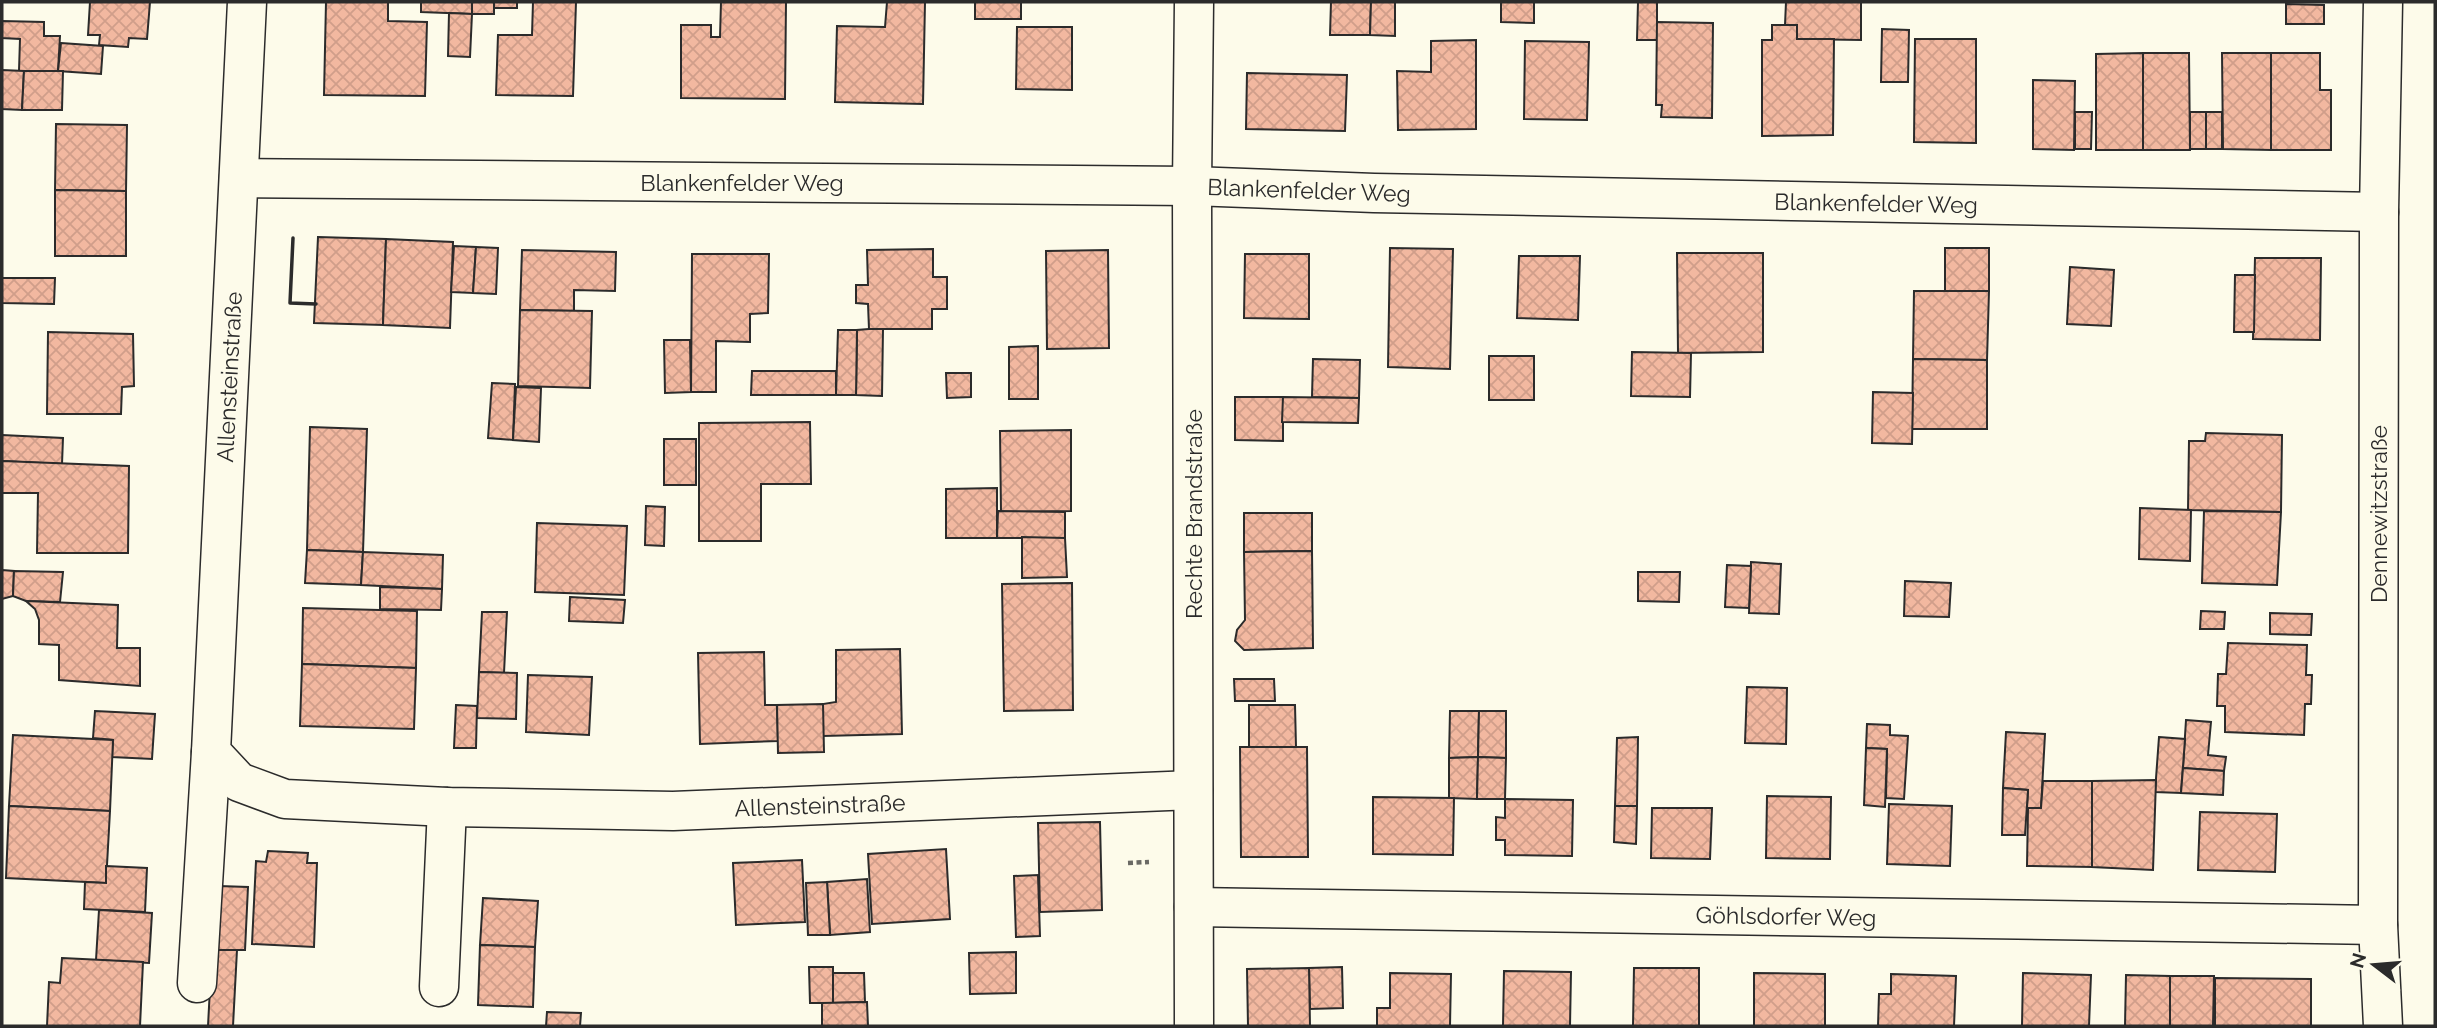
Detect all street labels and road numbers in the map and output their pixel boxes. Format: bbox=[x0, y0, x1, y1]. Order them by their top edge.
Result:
street label: Blankenfelder Weg bbox=[640, 169, 844, 196]
street label: Blankenfelder Weg bbox=[1207, 173, 1411, 207]
street label: Blankenfelder Weg bbox=[1774, 188, 1978, 218]
street label: Allensteinstraße bbox=[211, 291, 247, 463]
street label: Rechte Brandstraße bbox=[1180, 409, 1207, 619]
street label: Dennewitzstraße bbox=[2365, 425, 2392, 603]
street label: Allensteinstraße bbox=[734, 789, 906, 821]
street label: Göhlsdorfer Weg bbox=[1695, 901, 1877, 931]

